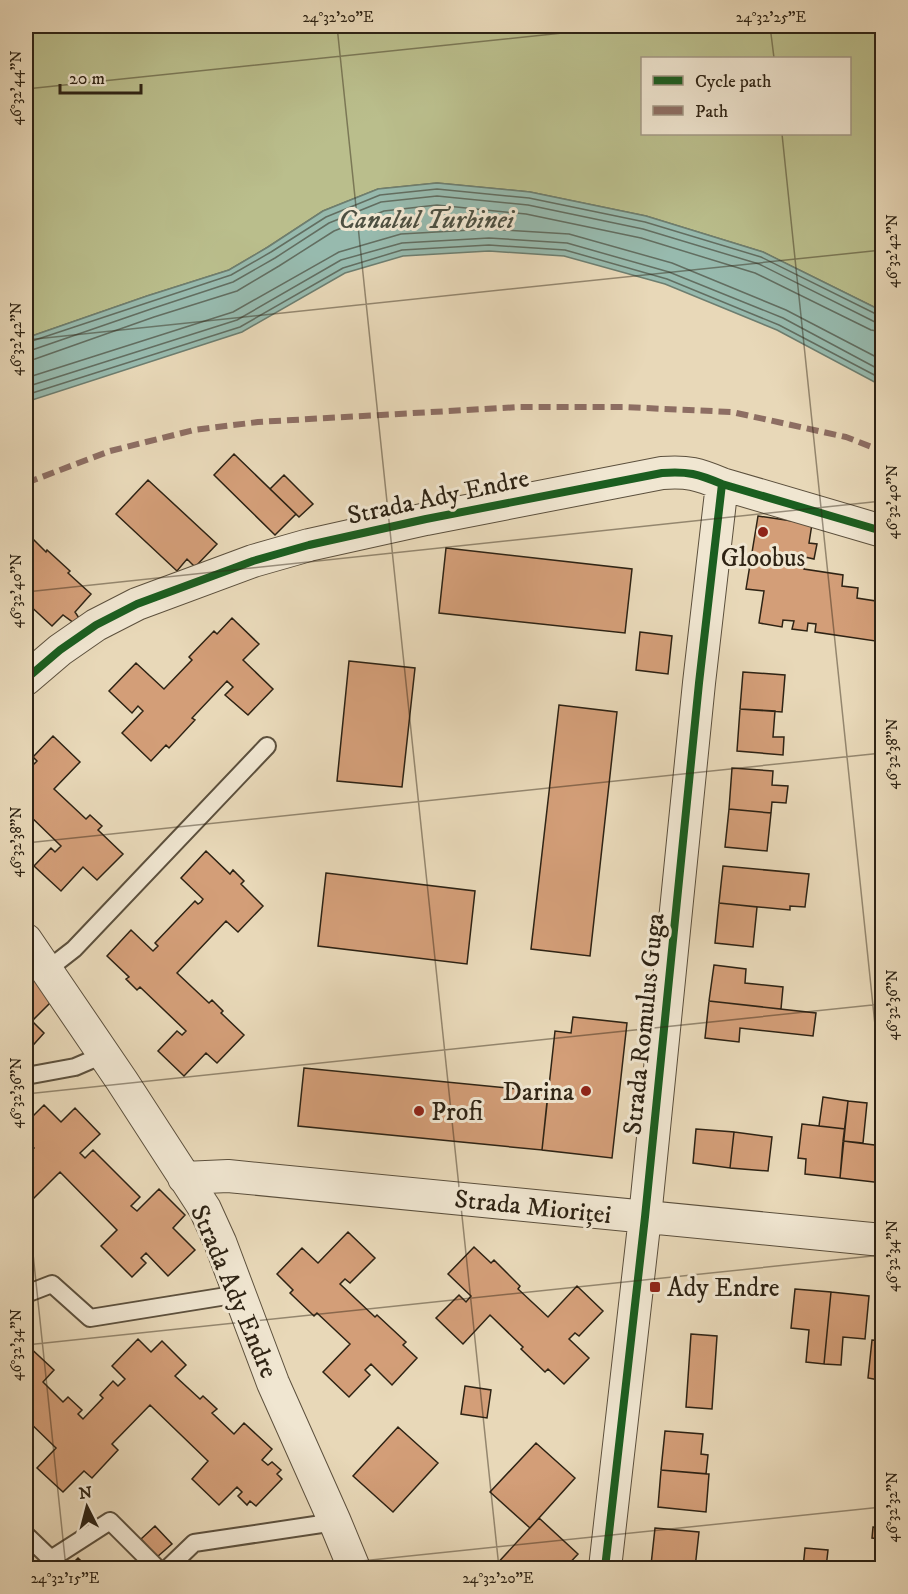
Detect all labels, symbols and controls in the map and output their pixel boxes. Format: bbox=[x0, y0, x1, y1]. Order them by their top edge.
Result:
text: 24°32'20"E bbox=[302, 8, 374, 27]
text: 24°32'25"E bbox=[736, 8, 807, 27]
text: 46°32'44"N bbox=[7, 50, 26, 126]
scale bar bbox=[60, 57, 141, 95]
legend bbox=[641, 57, 851, 135]
text: 20 m bbox=[69, 68, 105, 90]
text: Cycle path bbox=[695, 71, 772, 93]
text: Path bbox=[695, 101, 729, 123]
water label: Canalul Turbinei bbox=[338, 203, 516, 237]
text: 46°32'42"N bbox=[883, 214, 902, 288]
text: 46°32'42"N bbox=[7, 302, 26, 376]
street label: Strada Ady Endre bbox=[344, 462, 532, 533]
text: 46°32'40"N bbox=[883, 465, 902, 539]
marker: Gloobus bbox=[756, 525, 770, 539]
place label: Gloobus bbox=[721, 542, 805, 575]
text: 46°32'40"N bbox=[7, 554, 26, 628]
text: 46°32'38"N bbox=[883, 719, 902, 789]
text: 46°32'38"N bbox=[7, 807, 26, 877]
street label: Strada Romulus Guga bbox=[616, 912, 673, 1137]
text: 46°32'36"N bbox=[883, 969, 902, 1041]
text: 46°32'36"N bbox=[7, 1057, 26, 1129]
place label: Darina bbox=[503, 1076, 574, 1109]
marker: Darina bbox=[579, 1084, 593, 1098]
place label: Profi bbox=[431, 1096, 483, 1129]
marker: Profi bbox=[412, 1104, 426, 1118]
street label: Strada Mioriței bbox=[453, 1183, 613, 1232]
street label: Strada Ady Endre bbox=[182, 1200, 285, 1383]
text: 46°32'34"N bbox=[883, 1220, 902, 1292]
place label: Ady Endre bbox=[667, 1272, 780, 1305]
marker: Ady Endre bbox=[648, 1280, 662, 1294]
text: 46°32'34"N bbox=[7, 1309, 26, 1381]
text: 46°32'32"N bbox=[883, 1472, 902, 1542]
north arrow bbox=[57, 1477, 117, 1537]
text: N bbox=[78, 1482, 93, 1504]
text: 24°32'15"E bbox=[31, 1569, 100, 1588]
text: 24°32'20"E bbox=[462, 1569, 534, 1588]

